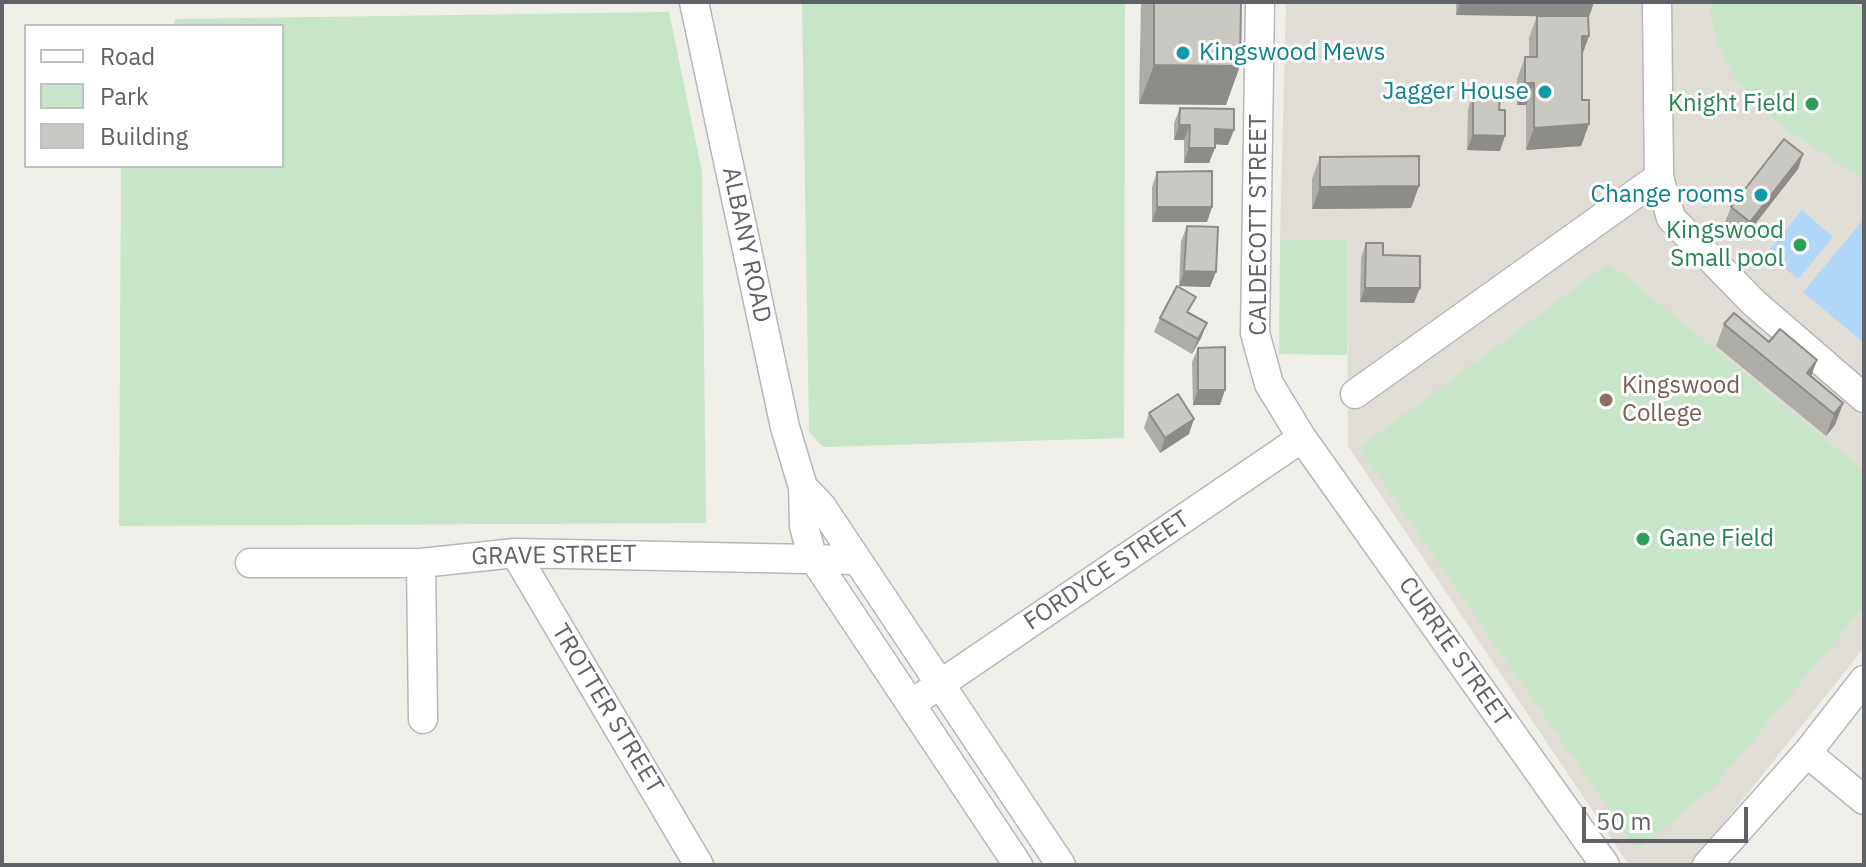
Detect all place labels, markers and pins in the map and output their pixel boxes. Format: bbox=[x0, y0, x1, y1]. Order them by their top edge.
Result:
place label: Kingswood Mews bbox=[1199, 39, 1385, 67]
marker: Kingswood Mews bbox=[1174, 44, 1192, 62]
place label: Jagger House bbox=[1382, 78, 1529, 106]
marker: Jagger House bbox=[1536, 83, 1554, 101]
place label: Knight Field bbox=[1668, 90, 1796, 118]
marker: Knight Field bbox=[1803, 95, 1821, 113]
place label: Change rooms bbox=[1590, 181, 1745, 209]
marker: Change rooms bbox=[1752, 186, 1770, 204]
place label: Kingswood Small pool bbox=[1666, 217, 1784, 273]
marker: Kingswood Small pool bbox=[1791, 236, 1809, 254]
place label: Kingswood College bbox=[1622, 372, 1740, 428]
marker: Kingswood College bbox=[1597, 391, 1615, 409]
place label: Gane Field bbox=[1659, 525, 1774, 553]
marker: Gane Field bbox=[1634, 530, 1652, 548]

